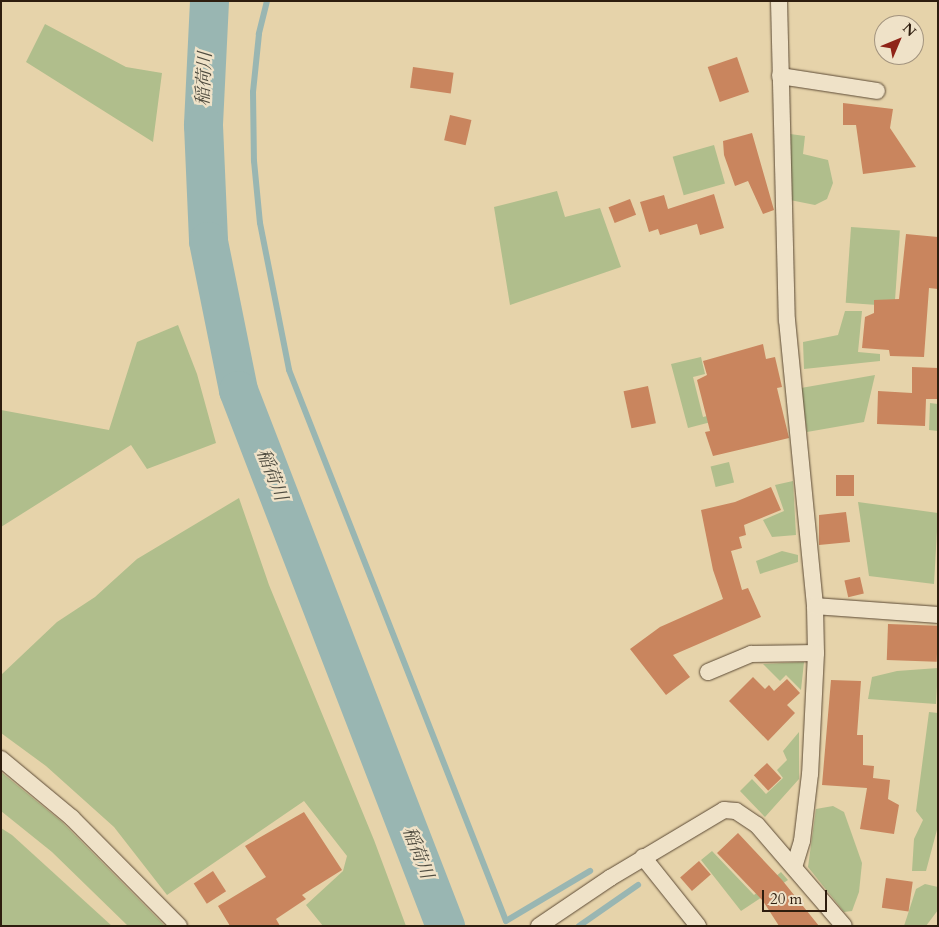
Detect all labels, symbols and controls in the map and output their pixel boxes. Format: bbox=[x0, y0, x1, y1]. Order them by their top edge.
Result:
north arrow bbox=[874, 15, 924, 65]
text: N bbox=[898, 19, 920, 41]
water label: 稲荷川 bbox=[193, 51, 217, 107]
water label: 稲荷川 bbox=[251, 446, 291, 504]
water label: 稲荷川 bbox=[397, 824, 437, 882]
scale bar bbox=[764, 880, 829, 912]
text: 20 m bbox=[770, 889, 802, 909]

